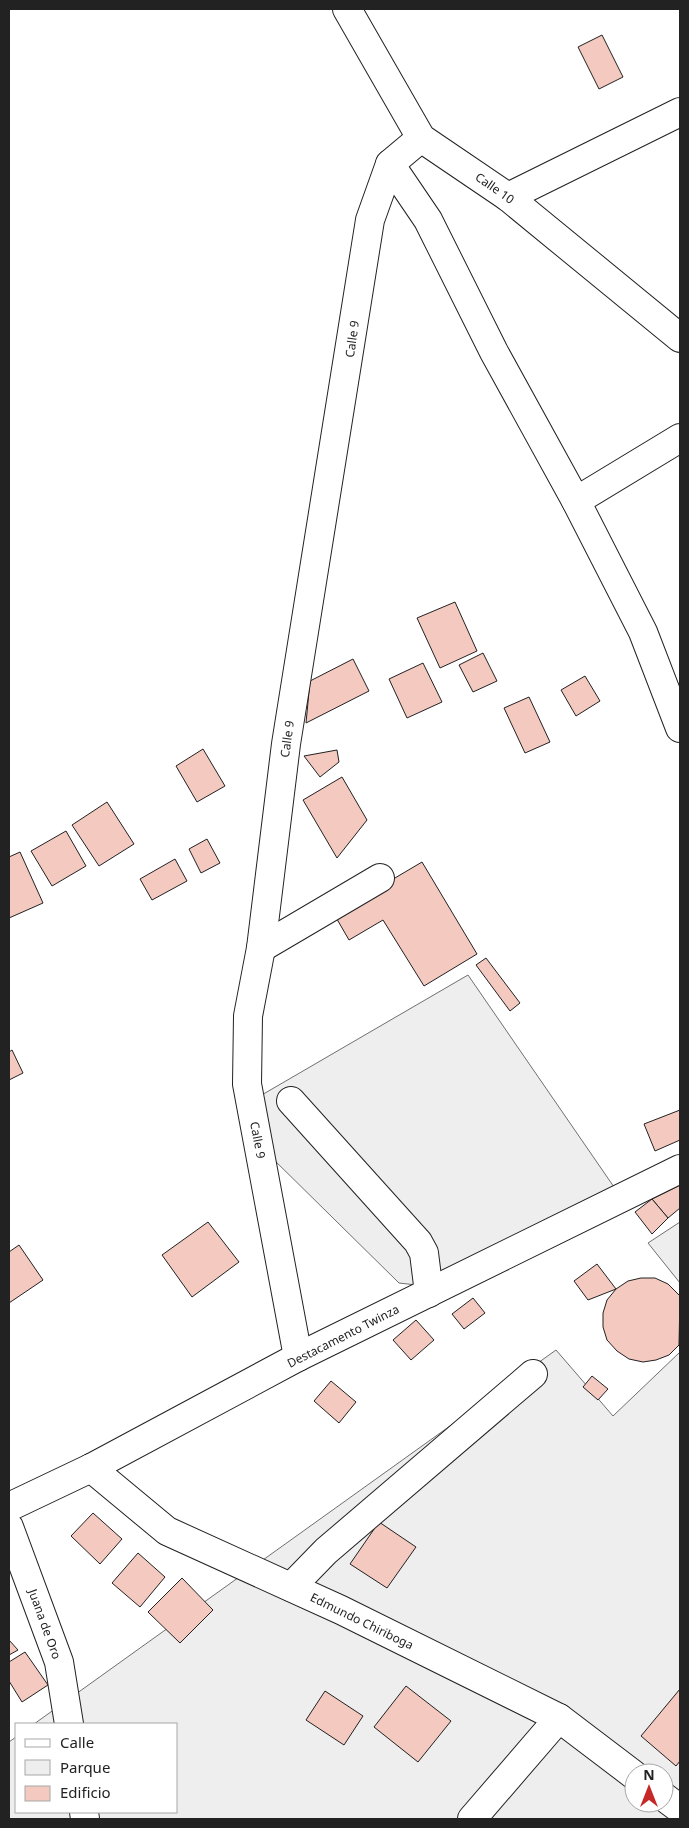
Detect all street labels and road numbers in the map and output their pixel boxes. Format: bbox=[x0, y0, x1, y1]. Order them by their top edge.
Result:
street label: Calle 10 bbox=[472, 168, 518, 208]
street label: Calle 9 bbox=[341, 319, 363, 359]
street label: Calle 9 bbox=[276, 719, 298, 759]
street label: Calle 9 bbox=[246, 1120, 270, 1160]
street label: Destacamento Twinza bbox=[284, 1300, 402, 1372]
street label: Juana de Oro bbox=[24, 1586, 66, 1661]
street label: Edmundo Chiriboga bbox=[308, 1589, 416, 1653]

